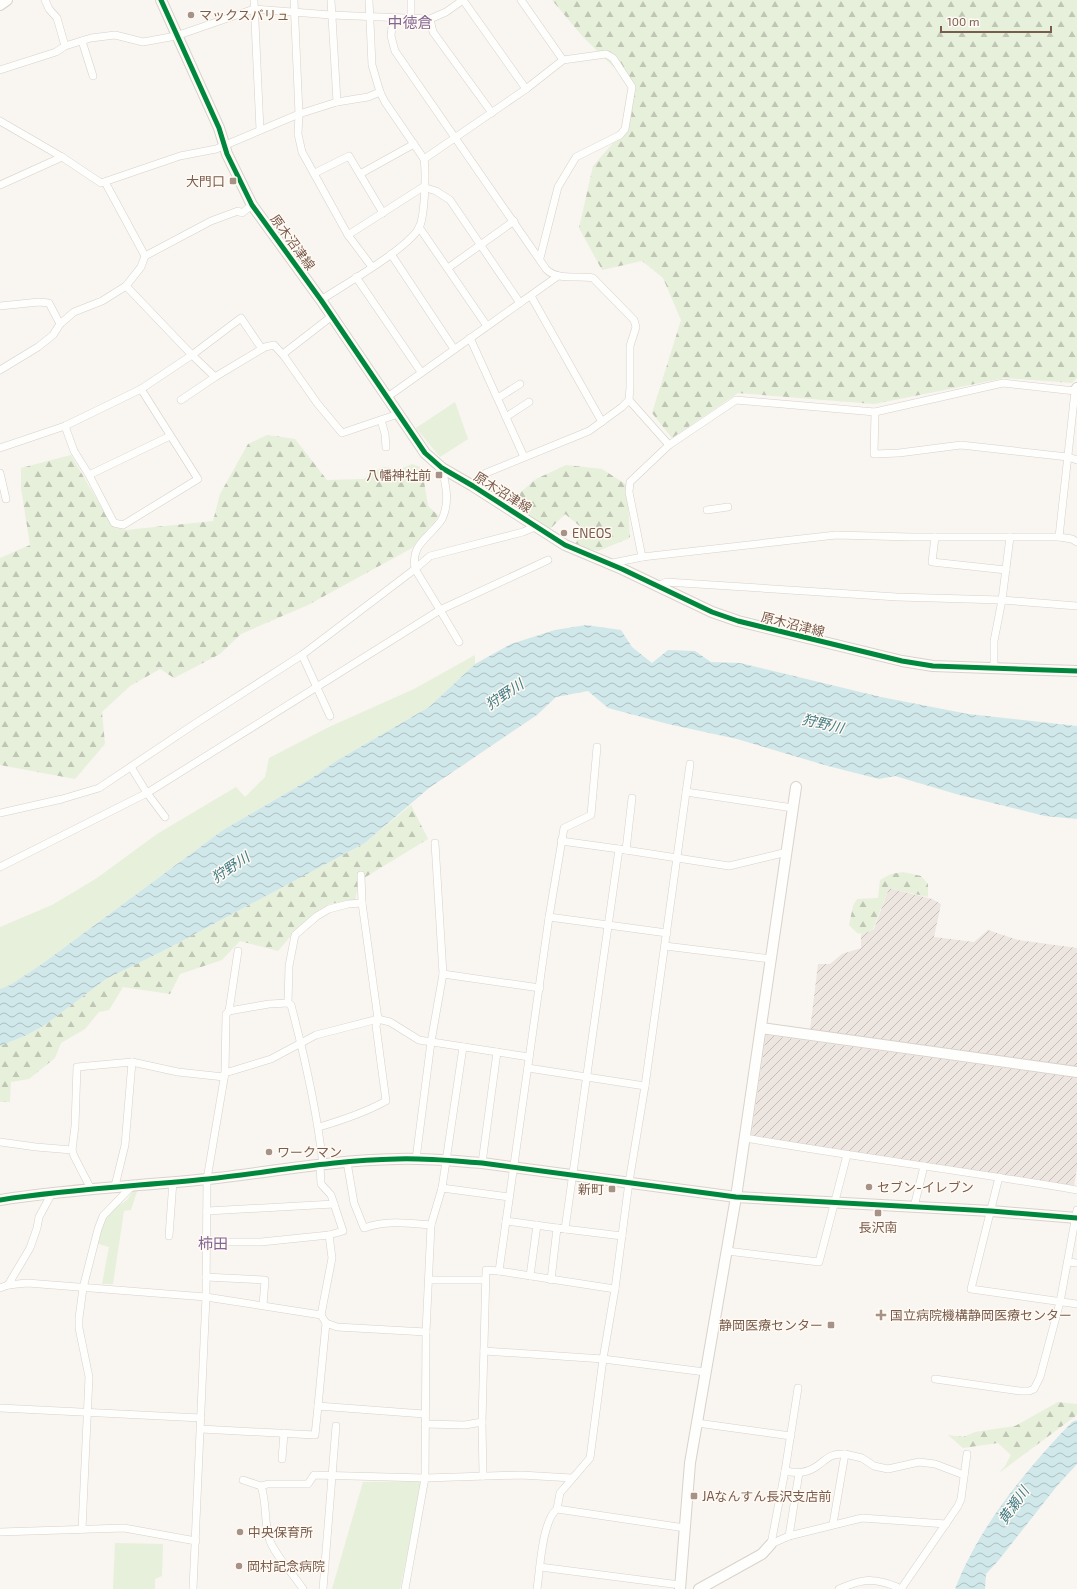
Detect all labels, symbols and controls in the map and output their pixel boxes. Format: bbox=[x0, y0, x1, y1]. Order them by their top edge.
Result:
place label: マックスバリュ bbox=[199, 7, 290, 23]
scale bar bbox=[941, 8, 1051, 34]
marker: マックスバリュ bbox=[186, 10, 196, 20]
district label: 中徳倉 bbox=[387, 13, 433, 31]
text: 100 m bbox=[947, 14, 979, 28]
place label: 大門口 bbox=[186, 173, 225, 189]
marker: 大門口 bbox=[228, 176, 238, 186]
street label: 原木沼津線 bbox=[267, 211, 319, 273]
place label: 八幡神社前 bbox=[366, 467, 431, 483]
street label: 原木沼津線 bbox=[471, 468, 535, 516]
marker: 八幡神社前 bbox=[434, 470, 444, 480]
place label: ENEOS bbox=[572, 525, 612, 541]
marker: ENEOS bbox=[559, 528, 569, 538]
street label: 原木沼津線 bbox=[760, 608, 826, 640]
water label: 狩野川 bbox=[482, 674, 528, 713]
water label: 狩野川 bbox=[801, 710, 847, 736]
water label: 狩野川 bbox=[208, 847, 254, 886]
place label: ワークマン bbox=[277, 1144, 342, 1160]
marker: ワークマン bbox=[264, 1147, 274, 1157]
place label: セブン-イレブン bbox=[877, 1179, 974, 1195]
place label: 新町 bbox=[578, 1181, 604, 1197]
marker: セブン-イレブン bbox=[864, 1182, 874, 1192]
marker: 新町 bbox=[607, 1184, 617, 1194]
marker: 長沢南 bbox=[873, 1208, 883, 1218]
place label: 長沢南 bbox=[858, 1219, 898, 1235]
district label: 柿田 bbox=[198, 1234, 228, 1252]
place label: 国立病院機構静岡医療センター bbox=[890, 1307, 1072, 1323]
marker: 国立病院機構静岡医療センター bbox=[875, 1309, 887, 1321]
place label: 静岡医療センター bbox=[719, 1317, 823, 1333]
marker: 静岡医療センター bbox=[826, 1320, 836, 1330]
water label: 黄瀬川 bbox=[994, 1481, 1033, 1527]
place label: JAなんすん長沢支店前 bbox=[702, 1488, 831, 1504]
marker: JAなんすん長沢支店前 bbox=[689, 1491, 699, 1501]
place label: 中央保育所 bbox=[248, 1524, 313, 1540]
marker: 中央保育所 bbox=[235, 1527, 245, 1537]
place label: 岡村記念病院 bbox=[247, 1558, 325, 1574]
marker: 岡村記念病院 bbox=[234, 1561, 244, 1571]

